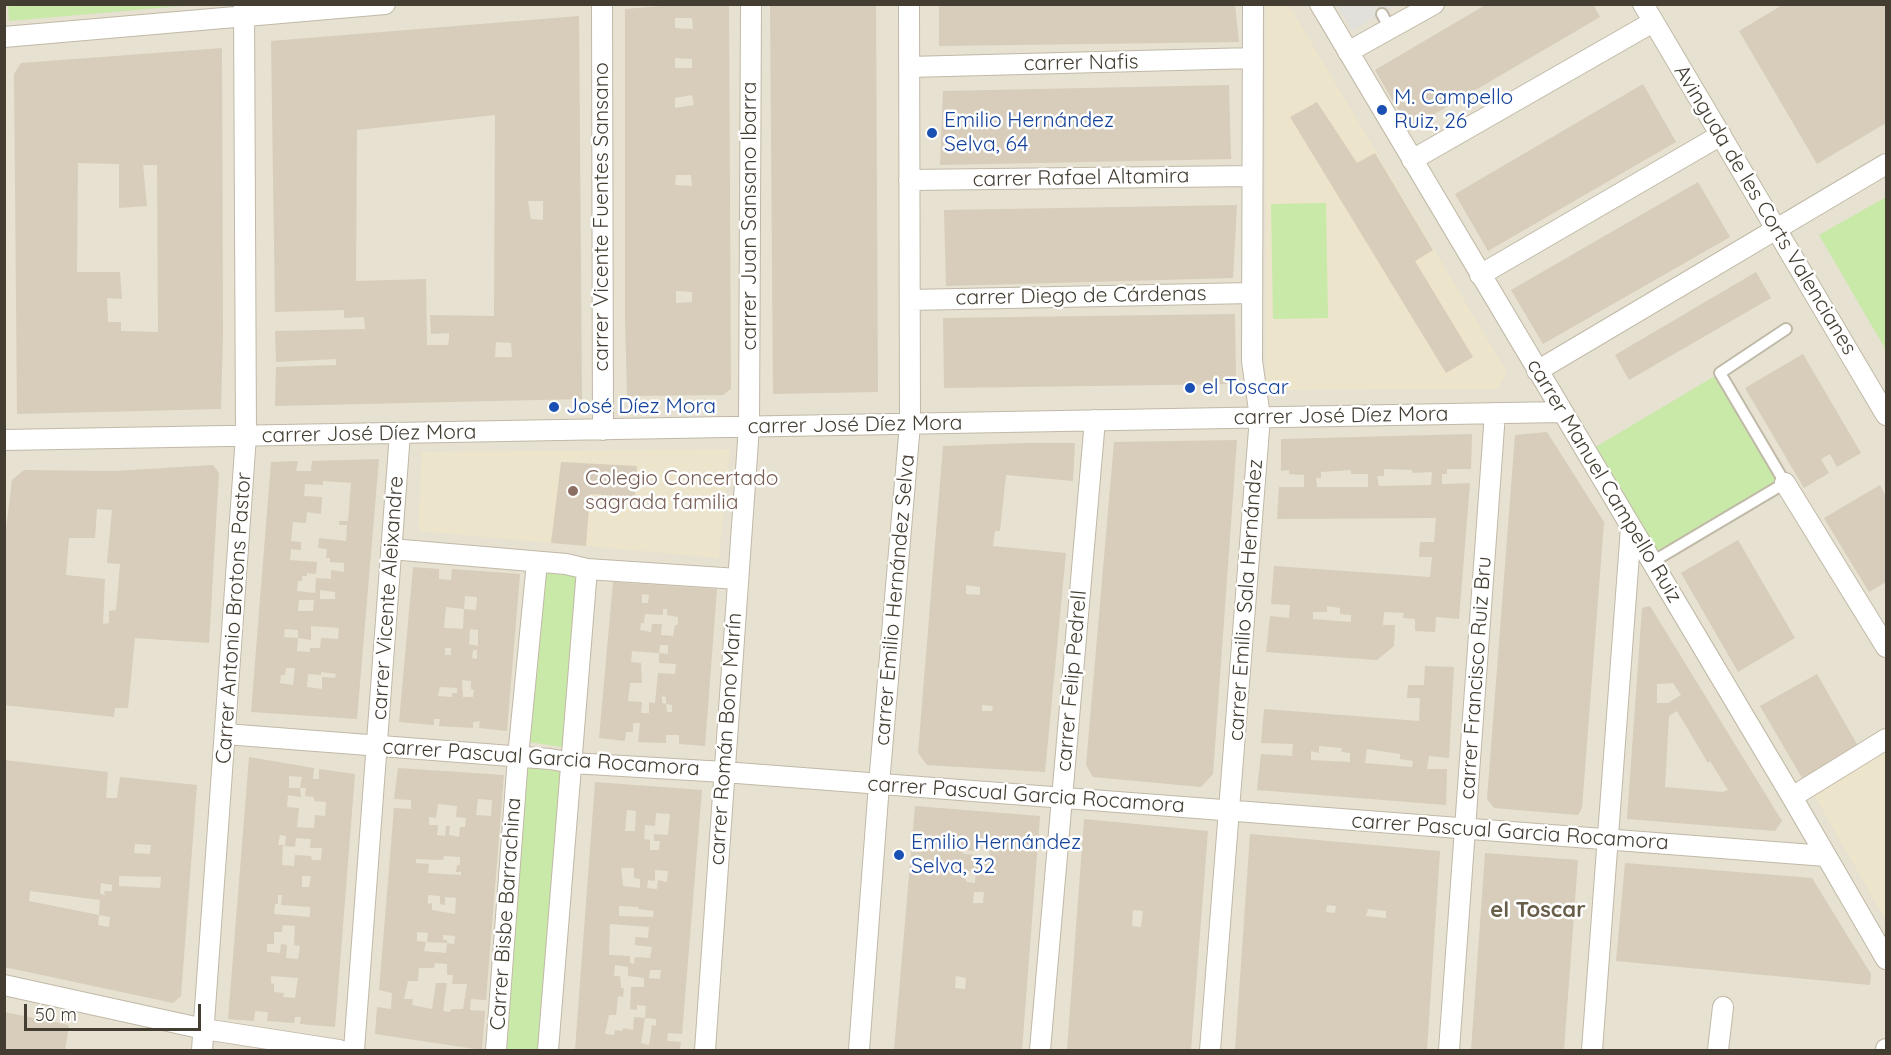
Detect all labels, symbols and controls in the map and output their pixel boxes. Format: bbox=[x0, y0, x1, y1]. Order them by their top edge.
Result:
street label: carrer Nafis bbox=[1023, 49, 1139, 77]
street label: Avinguda de les Corts Valencianes bbox=[1668, 60, 1862, 360]
street label: carrer Vicente Fuentes Sansano bbox=[589, 62, 615, 372]
street label: carrer Juan Sansano Ibarra bbox=[737, 82, 763, 350]
place label: M. Campello Ruiz, 26 bbox=[1394, 85, 1513, 135]
marker: M. Campello Ruiz, 26 bbox=[1375, 103, 1389, 117]
place label: Emilio Hernández Selva, 64 bbox=[944, 108, 1114, 158]
marker: Emilio Hernández Selva, 64 bbox=[925, 126, 939, 140]
street label: carrer Rafael Altamira bbox=[972, 164, 1190, 192]
street label: carrer Diego de Cárdenas bbox=[955, 281, 1207, 311]
street label: carrer Manuel Campello Ruiz bbox=[1521, 355, 1687, 607]
place label: el Toscar bbox=[1202, 375, 1289, 401]
marker: el Toscar bbox=[1183, 381, 1197, 395]
place label: José Díez Mora bbox=[566, 394, 716, 420]
marker: José Díez Mora bbox=[547, 400, 561, 414]
street label: carrer José Díez Mora bbox=[1233, 402, 1449, 430]
street label: carrer José Díez Mora bbox=[747, 411, 963, 439]
street label: carrer José Díez Mora bbox=[261, 420, 477, 448]
street label: carrer Emilio Hernández Selva bbox=[870, 453, 920, 747]
street label: carrer Emilio Sala Hernández bbox=[1224, 458, 1268, 742]
place label: Colegio Concertado sagrada familia bbox=[585, 466, 778, 516]
street label: Carrer Antonio Brotons Pastor bbox=[211, 471, 257, 765]
street label: carrer Vicente Aleixandre bbox=[367, 475, 409, 721]
marker: Colegio Concertado sagrada familia bbox=[566, 484, 580, 498]
street label: carrer Francisco Ruiz Bru bbox=[1455, 556, 1497, 800]
street label: carrer Felip Pedrell bbox=[1052, 589, 1092, 773]
street label: carrer Román Bono Marín bbox=[705, 612, 747, 866]
street label: carrer Pascual Garcia Rocamora bbox=[382, 734, 700, 782]
street label: carrer Pascual Garcia Rocamora bbox=[867, 771, 1185, 819]
street label: Carrer Bisbe Barrachina bbox=[485, 797, 527, 1031]
street label: carrer Pascual Garcia Rocamora bbox=[1351, 808, 1669, 856]
place label: Emilio Hernández Selva, 32 bbox=[911, 830, 1081, 880]
marker: Emilio Hernández Selva, 32 bbox=[892, 848, 906, 862]
district label: el Toscar bbox=[1490, 897, 1586, 923]
scale bar bbox=[27, 992, 204, 1030]
text: 50 m bbox=[35, 1003, 77, 1026]

